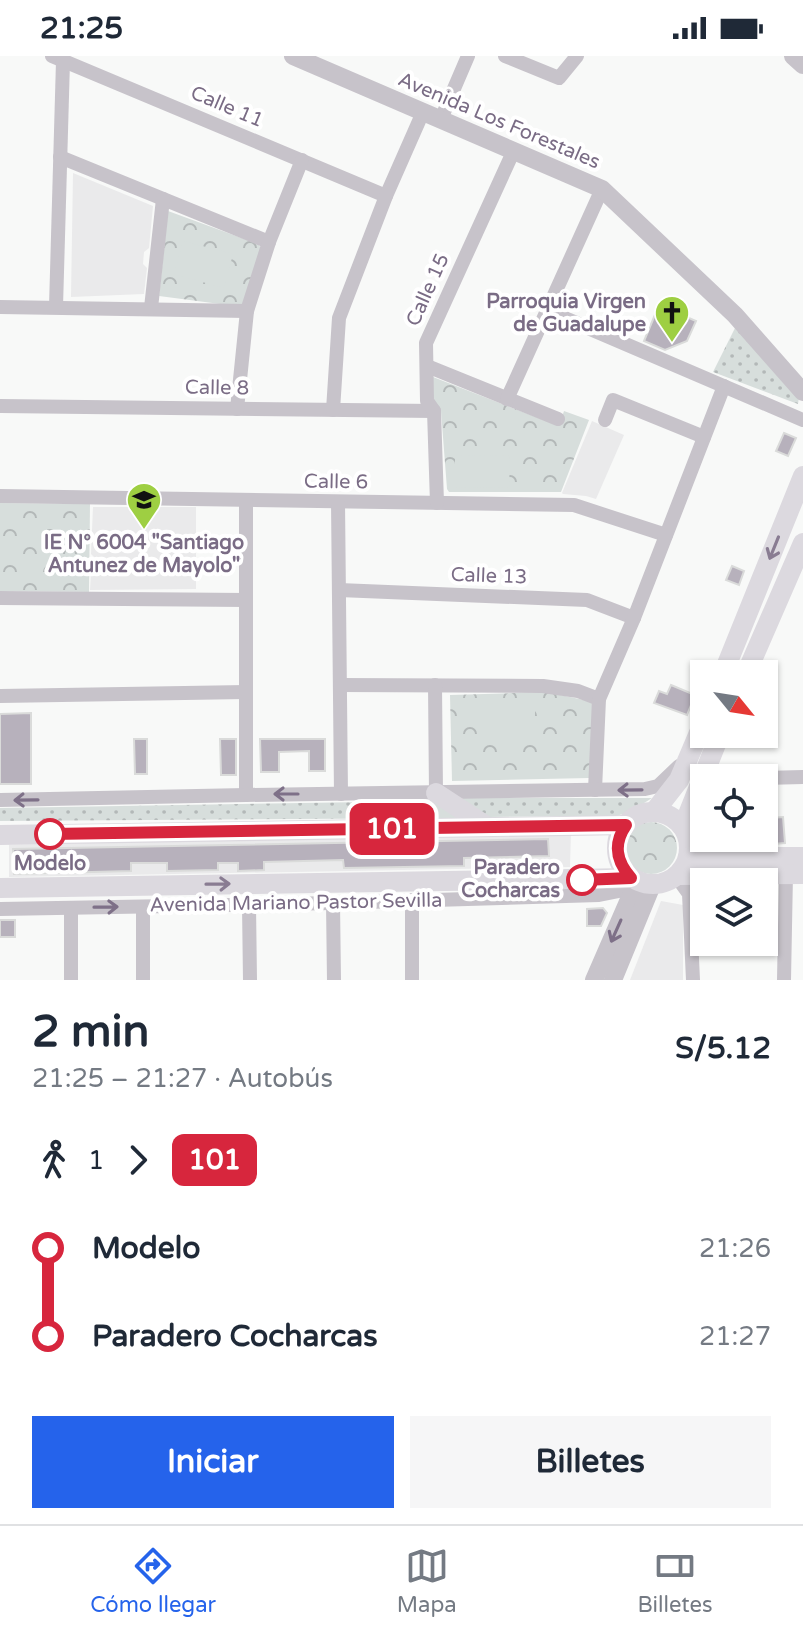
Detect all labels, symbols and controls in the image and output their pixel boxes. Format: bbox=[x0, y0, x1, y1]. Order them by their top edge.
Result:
text: 21:25 bbox=[40, 10, 123, 47]
street label: Avenida Los Forestales bbox=[394, 68, 604, 174]
street label: Calle 11 bbox=[187, 81, 267, 133]
street label: Calle 15 bbox=[401, 250, 455, 330]
place label: Parroquia Virgen de Guadalupe bbox=[486, 290, 646, 337]
church icon: Parroquia Virgen de Guadalupe bbox=[653, 294, 691, 344]
street label: Calle 8 bbox=[185, 375, 249, 401]
street label: Calle 6 bbox=[304, 469, 368, 495]
school or university icon: IE N° 6004 "Santiago Antunez de Mayolo" bbox=[125, 481, 163, 531]
place label: IE N° 6004 "Santiago Antunez de Mayolo" bbox=[44, 531, 244, 578]
one-way arrow bbox=[765, 535, 780, 560]
street label: Calle 13 bbox=[450, 563, 528, 589]
north arrow bbox=[690, 660, 778, 748]
map controls bbox=[690, 660, 778, 956]
button: locate bbox=[690, 764, 778, 852]
one-way arrow bbox=[617, 782, 644, 797]
one-way arrow bbox=[273, 787, 300, 802]
one-way arrow bbox=[13, 792, 40, 807]
line badge: 101 bbox=[346, 803, 438, 855]
text: 101 bbox=[366, 812, 418, 846]
marker: Modelo bbox=[35, 819, 65, 849]
place label: Modelo bbox=[14, 852, 86, 876]
place label: Paradero Cocharcas bbox=[461, 856, 560, 903]
marker: Paradero Cocharcas bbox=[567, 865, 597, 895]
button: layers bbox=[690, 868, 778, 956]
one-way arrow bbox=[204, 877, 231, 892]
street label: Avenida Mariano Pastor Sevilla bbox=[149, 888, 443, 918]
one-way arrow bbox=[92, 900, 119, 915]
one-way arrow bbox=[608, 918, 623, 942]
text: 2 min bbox=[32, 1006, 149, 1059]
text: S/5.12 bbox=[675, 1030, 771, 1067]
text: 21:25 – 21:27 · Autobús bbox=[32, 1063, 333, 1094]
icon: walk bbox=[32, 1138, 76, 1182]
icon: forward bbox=[116, 1138, 160, 1182]
text: 101 bbox=[188, 1143, 241, 1177]
text: 1 bbox=[88, 1145, 104, 1176]
text: Modelo bbox=[92, 1230, 200, 1267]
text: 21:26 bbox=[699, 1233, 771, 1264]
text: Paradero Cocharcas bbox=[92, 1318, 378, 1355]
text: 21:27 bbox=[699, 1321, 771, 1352]
button: Iniciar bbox=[32, 1416, 394, 1508]
button: Billetes bbox=[410, 1416, 771, 1508]
tab: Cómo llegar bbox=[90, 1544, 216, 1618]
tab: Mapa bbox=[397, 1544, 457, 1618]
tab: Billetes bbox=[637, 1544, 713, 1618]

